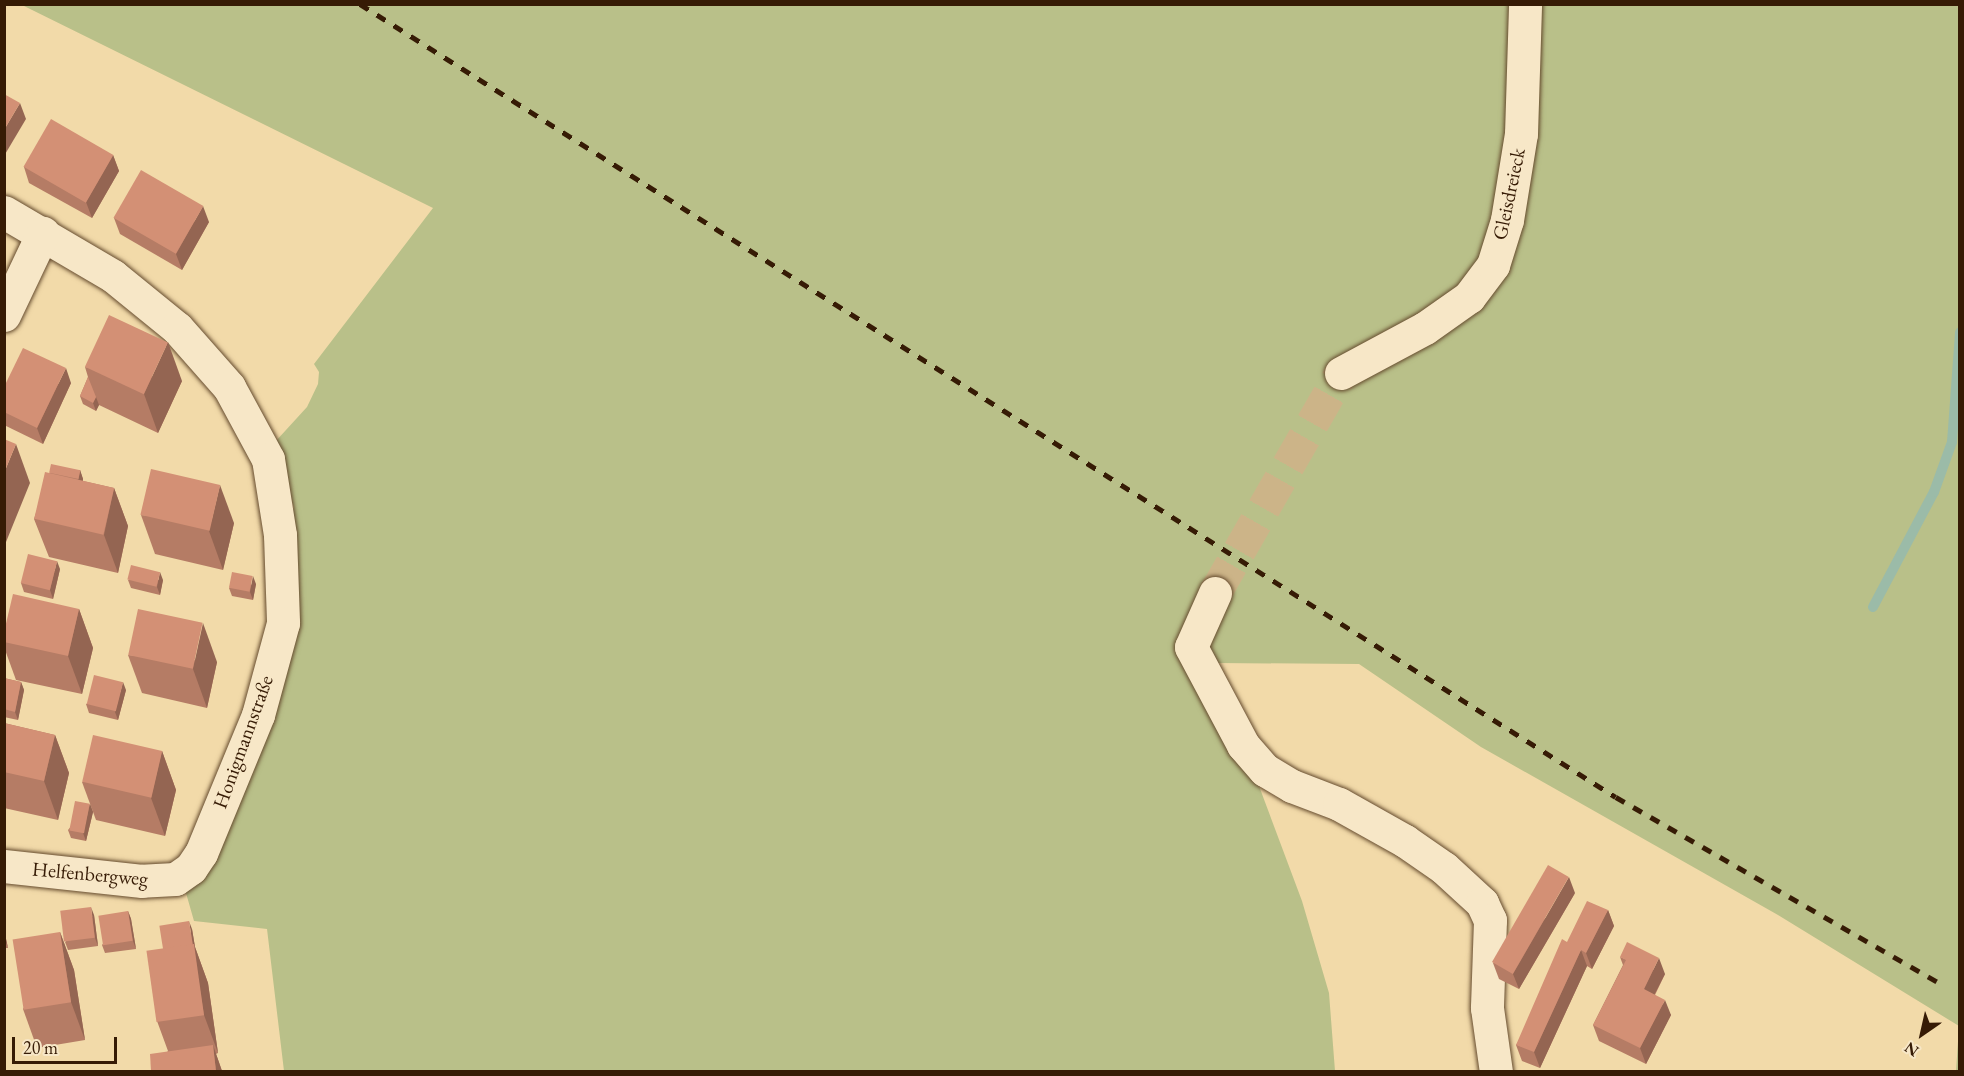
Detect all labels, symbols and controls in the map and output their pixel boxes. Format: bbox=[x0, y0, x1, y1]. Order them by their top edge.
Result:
street label: Gleisdreieck bbox=[1488, 146, 1530, 242]
street label: Honigmannstraße bbox=[208, 672, 278, 812]
street label: Helfenbergweg bbox=[31, 857, 149, 891]
north arrow bbox=[1892, 1004, 1952, 1064]
scale bar bbox=[15, 1025, 120, 1063]
text: 20 m bbox=[23, 1036, 58, 1059]
text: N bbox=[1900, 1037, 1923, 1062]

